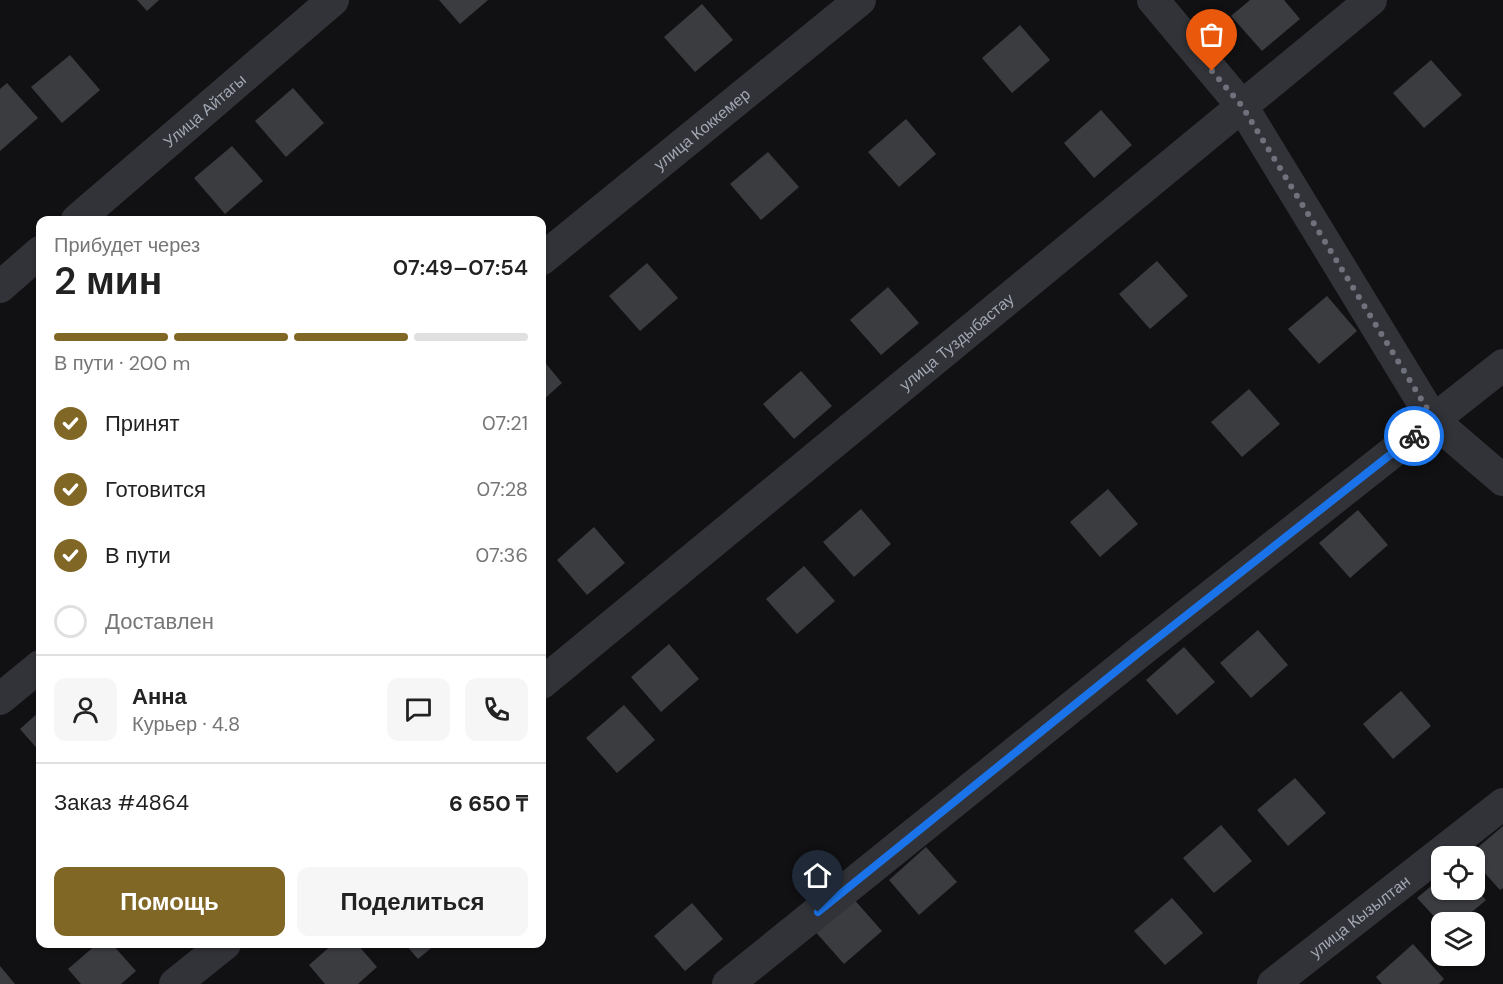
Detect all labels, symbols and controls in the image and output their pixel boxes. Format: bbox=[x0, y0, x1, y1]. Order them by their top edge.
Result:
pin bbox=[1186, 9, 1237, 71]
icon: bag bbox=[1195, 18, 1228, 51]
street label: Улица Айтагы bbox=[159, 69, 251, 152]
street label: улица Коккемер bbox=[650, 84, 755, 175]
text: Прибудет через bbox=[54, 232, 200, 258]
text: 07:49–07:54 bbox=[393, 253, 528, 282]
text: 2 мин bbox=[54, 255, 162, 306]
street label: улица Туздыбастау bbox=[895, 288, 1018, 395]
text: В пути · 200 m bbox=[54, 350, 190, 376]
courier bbox=[1384, 406, 1444, 466]
icon: check bbox=[54, 407, 87, 440]
text: Принят bbox=[105, 409, 179, 438]
text: 07:21 bbox=[482, 410, 528, 436]
icon: bike bbox=[1398, 420, 1431, 453]
icon: check bbox=[54, 473, 87, 506]
text: Готовится bbox=[105, 475, 206, 504]
text: 07:28 bbox=[477, 476, 528, 502]
icon: check bbox=[54, 539, 87, 572]
text: В пути bbox=[105, 541, 171, 570]
text: 07:36 bbox=[476, 542, 528, 568]
text: Доставлен bbox=[105, 607, 214, 636]
button: person bbox=[54, 678, 117, 741]
button: chat bbox=[387, 678, 450, 741]
button: phone bbox=[465, 678, 528, 741]
text: Анна bbox=[132, 682, 187, 711]
text: Курьер · 4.8 bbox=[132, 711, 240, 737]
text: Заказ #4864 bbox=[54, 788, 189, 817]
text: 6 650 ₸ bbox=[449, 789, 528, 818]
map controls bbox=[1431, 846, 1485, 966]
button: locate bbox=[1431, 846, 1485, 900]
pin bbox=[792, 850, 843, 912]
icon: home bbox=[801, 859, 834, 892]
button: Помощь bbox=[54, 867, 285, 936]
button: Поделиться bbox=[297, 867, 528, 936]
street label: улица Кызылтан bbox=[1305, 871, 1415, 963]
button: layers bbox=[1431, 912, 1485, 966]

